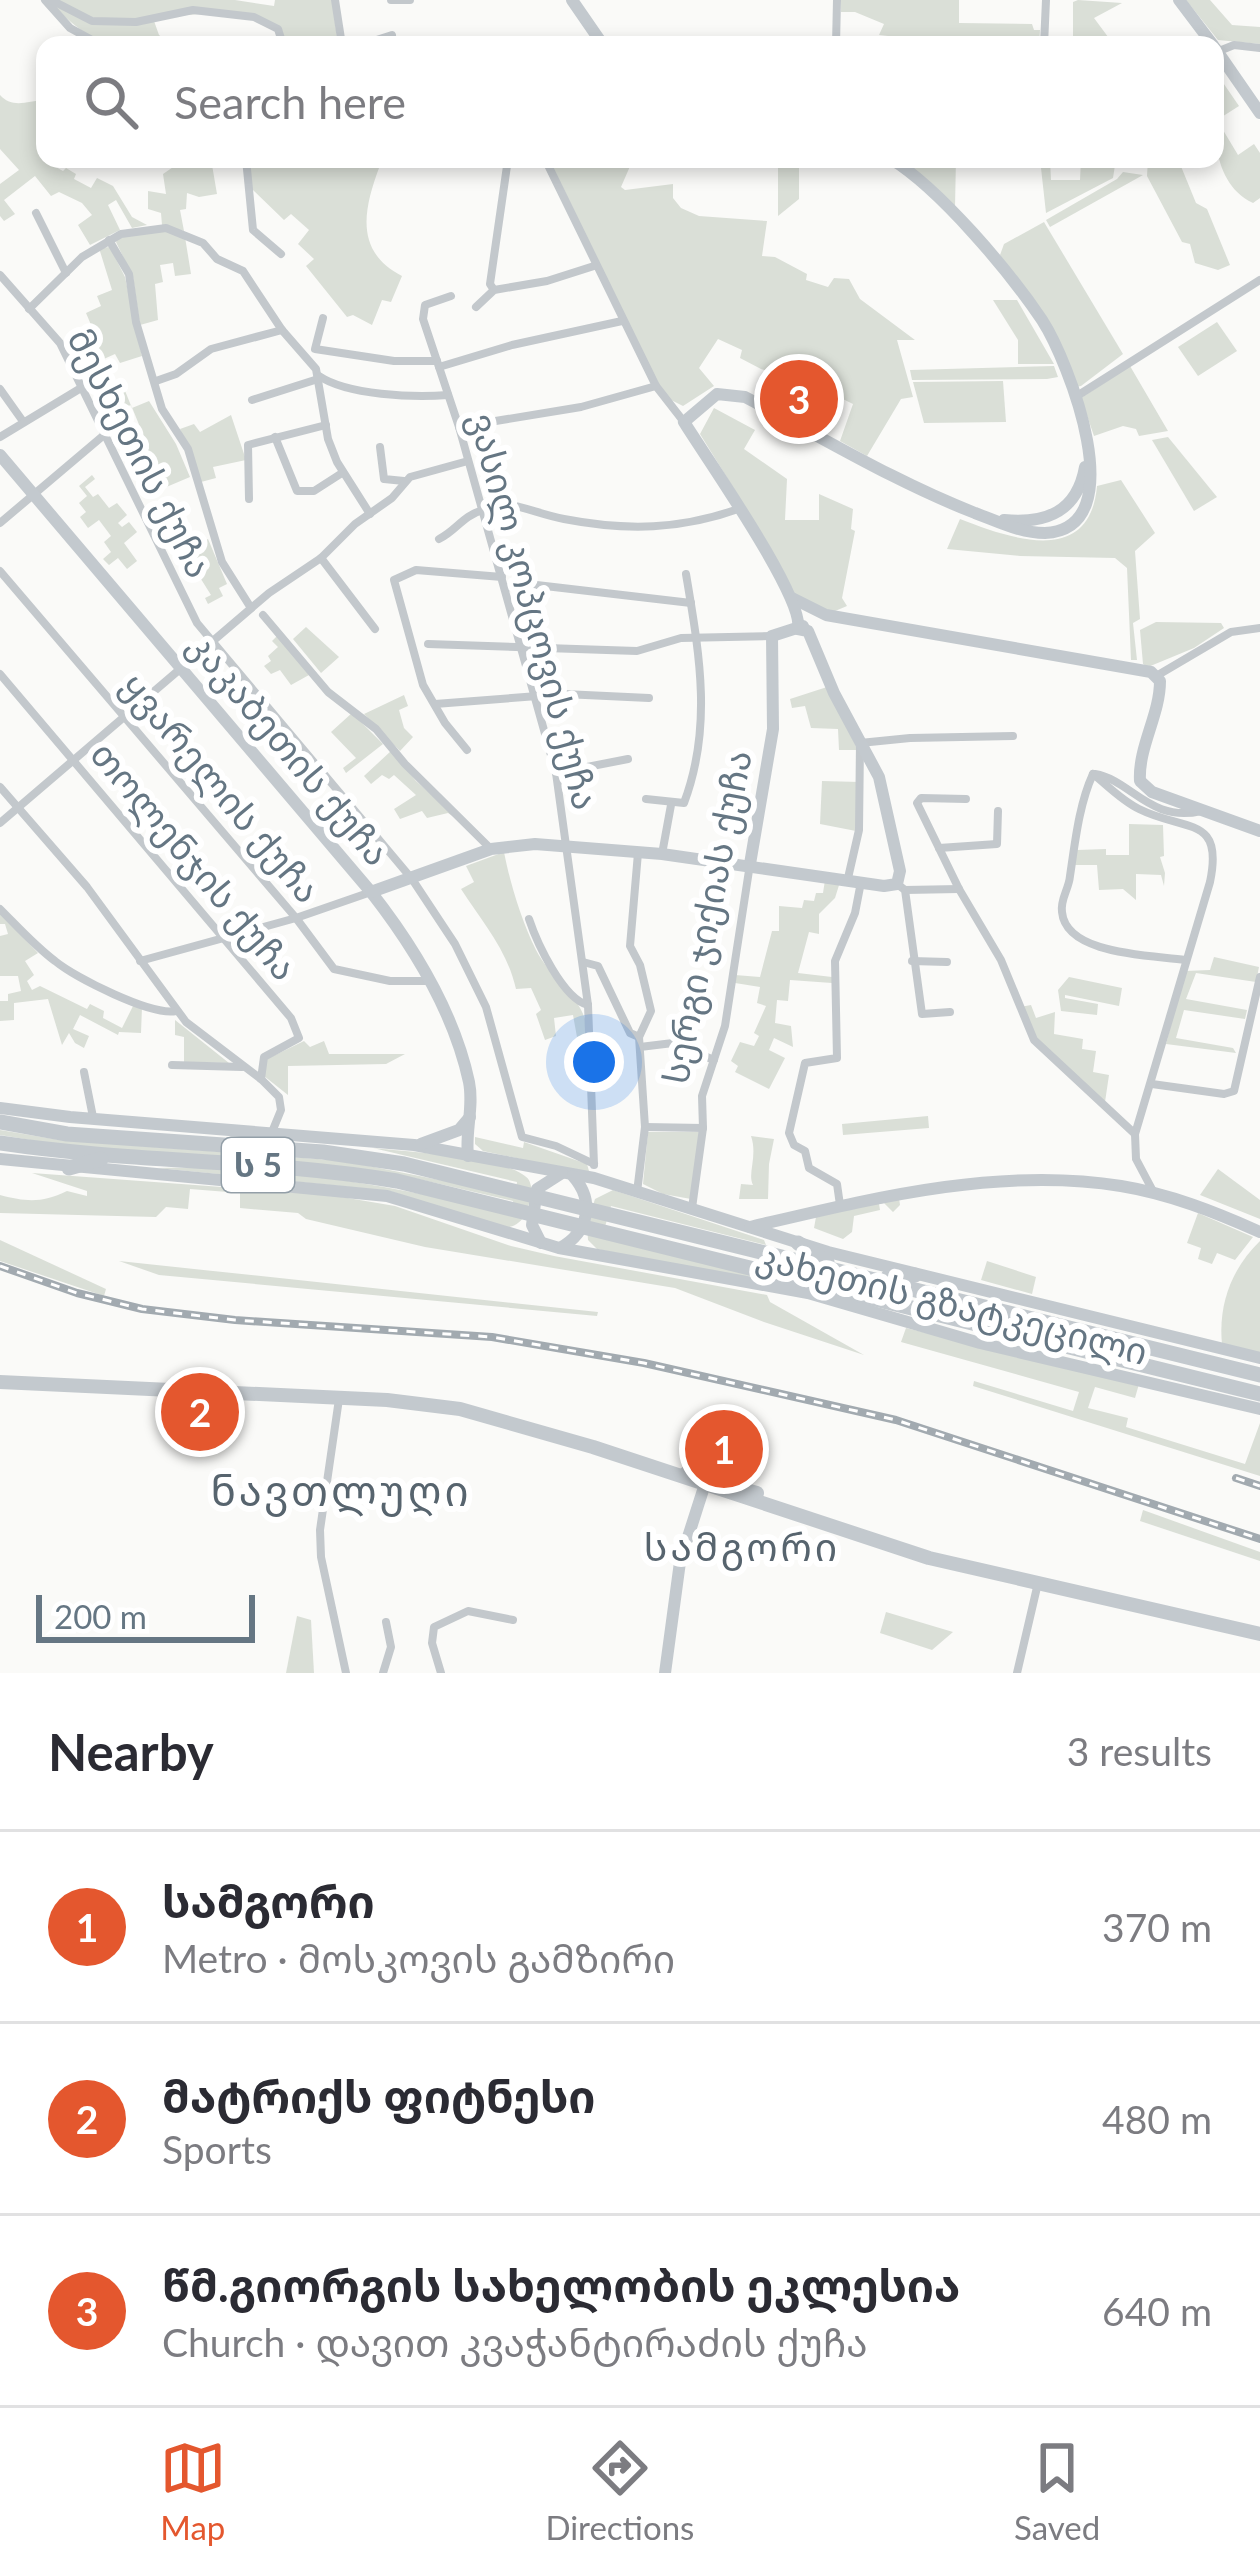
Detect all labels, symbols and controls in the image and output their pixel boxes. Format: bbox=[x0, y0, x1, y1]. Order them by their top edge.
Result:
search box bbox=[36, 36, 1224, 168]
icon: search bbox=[78, 69, 144, 135]
text: Search here bbox=[174, 75, 406, 129]
street label: მესხეთის ქუჩა bbox=[58, 321, 223, 585]
pin: 3 bbox=[760, 354, 838, 444]
street label: ვასილ კოპცოვის ქუჩა bbox=[459, 407, 609, 815]
street label: კაკაბეთის ქუჩა bbox=[179, 623, 400, 874]
street label: ყვარელის ქუჩა bbox=[111, 664, 331, 912]
street label: თოლენჯის ქუჩა bbox=[81, 732, 307, 990]
street label: სერგი ჯიქიას ქუჩა bbox=[652, 746, 761, 1087]
your location bbox=[564, 1032, 624, 1092]
road number: ს 5 bbox=[222, 1138, 294, 1192]
street label: კახეთის გზატკეცილი bbox=[752, 1233, 1152, 1375]
pin: 2 bbox=[161, 1367, 239, 1457]
pin: 1 bbox=[685, 1404, 763, 1494]
district label: ნავთლუღი bbox=[210, 1465, 472, 1517]
district label: სამგორი bbox=[644, 1523, 840, 1571]
scale bar bbox=[36, 1589, 255, 1642]
text: 200 m bbox=[54, 1596, 147, 1636]
text: Nearby bbox=[48, 1721, 214, 1782]
text: 3 results bbox=[1067, 1728, 1212, 1774]
text: სამგორი bbox=[162, 1874, 375, 1928]
text: 1 bbox=[76, 1904, 98, 1950]
text: 370 m bbox=[1102, 1904, 1212, 1950]
text: Metro · მოსკოვის გამზირი bbox=[162, 1935, 675, 1981]
text: მატრიქს ფიტნესი bbox=[162, 2069, 596, 2123]
text: 2 bbox=[76, 2096, 98, 2142]
text: 480 m bbox=[1102, 2096, 1212, 2142]
text: Sports bbox=[162, 2126, 272, 2172]
text: წმ.გიორგის სახელობის ეკლესია bbox=[162, 2258, 960, 2312]
text: 3 bbox=[76, 2288, 98, 2334]
text: 640 m bbox=[1102, 2288, 1212, 2334]
text: Church · დავით კვაჭანტირაძის ქუჩა bbox=[162, 2319, 868, 2365]
tab: Map bbox=[160, 2435, 226, 2547]
tab: Directions bbox=[545, 2435, 694, 2547]
tab: Saved bbox=[1014, 2435, 1100, 2547]

